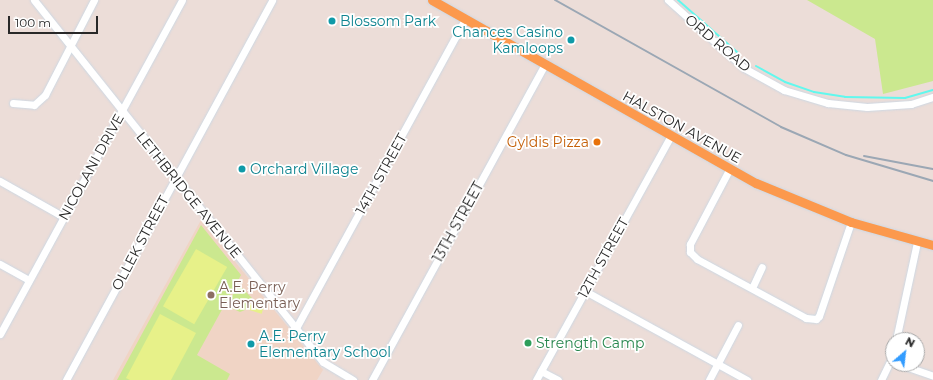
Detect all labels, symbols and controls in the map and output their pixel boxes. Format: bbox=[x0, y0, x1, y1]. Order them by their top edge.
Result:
scale bar bbox=[10, 8, 100, 34]
street label: ORD ROAD bbox=[682, 11, 754, 75]
place label: Blossom Park bbox=[340, 13, 436, 29]
text: 100 m bbox=[15, 15, 51, 30]
marker: Blossom Park bbox=[327, 16, 337, 26]
place label: Chances Casino Kamloops bbox=[452, 24, 563, 56]
marker: Chances Casino Kamloops bbox=[566, 35, 576, 45]
street label: HALSTON AVENUE bbox=[620, 87, 744, 167]
street label: NICOLANI DRIVE bbox=[55, 111, 127, 223]
street label: LETHBRIDGE AVENUE bbox=[133, 128, 245, 262]
street label: 14TH STREET bbox=[352, 131, 410, 217]
place label: Gyldis Pizza bbox=[507, 134, 589, 150]
marker: Gyldis Pizza bbox=[592, 137, 602, 147]
place label: Orchard Village bbox=[250, 161, 358, 177]
marker: Orchard Village bbox=[237, 164, 247, 174]
street label: 13TH STREET bbox=[429, 179, 487, 265]
street label: OLLEK STREET bbox=[108, 193, 172, 293]
street label: 12TH STREET bbox=[574, 215, 632, 301]
place label: A.E. Perry Elementary bbox=[219, 279, 300, 312]
marker: A.E. Perry Elementary bbox=[206, 290, 216, 300]
place label: A.E. Perry Elementary School bbox=[259, 328, 391, 360]
north arrow bbox=[885, 332, 925, 372]
text: N bbox=[903, 334, 917, 351]
place label: Strength Camp bbox=[536, 335, 644, 351]
marker: Strength Camp bbox=[523, 338, 533, 348]
marker: A.E. Perry Elementary School bbox=[246, 339, 256, 349]

